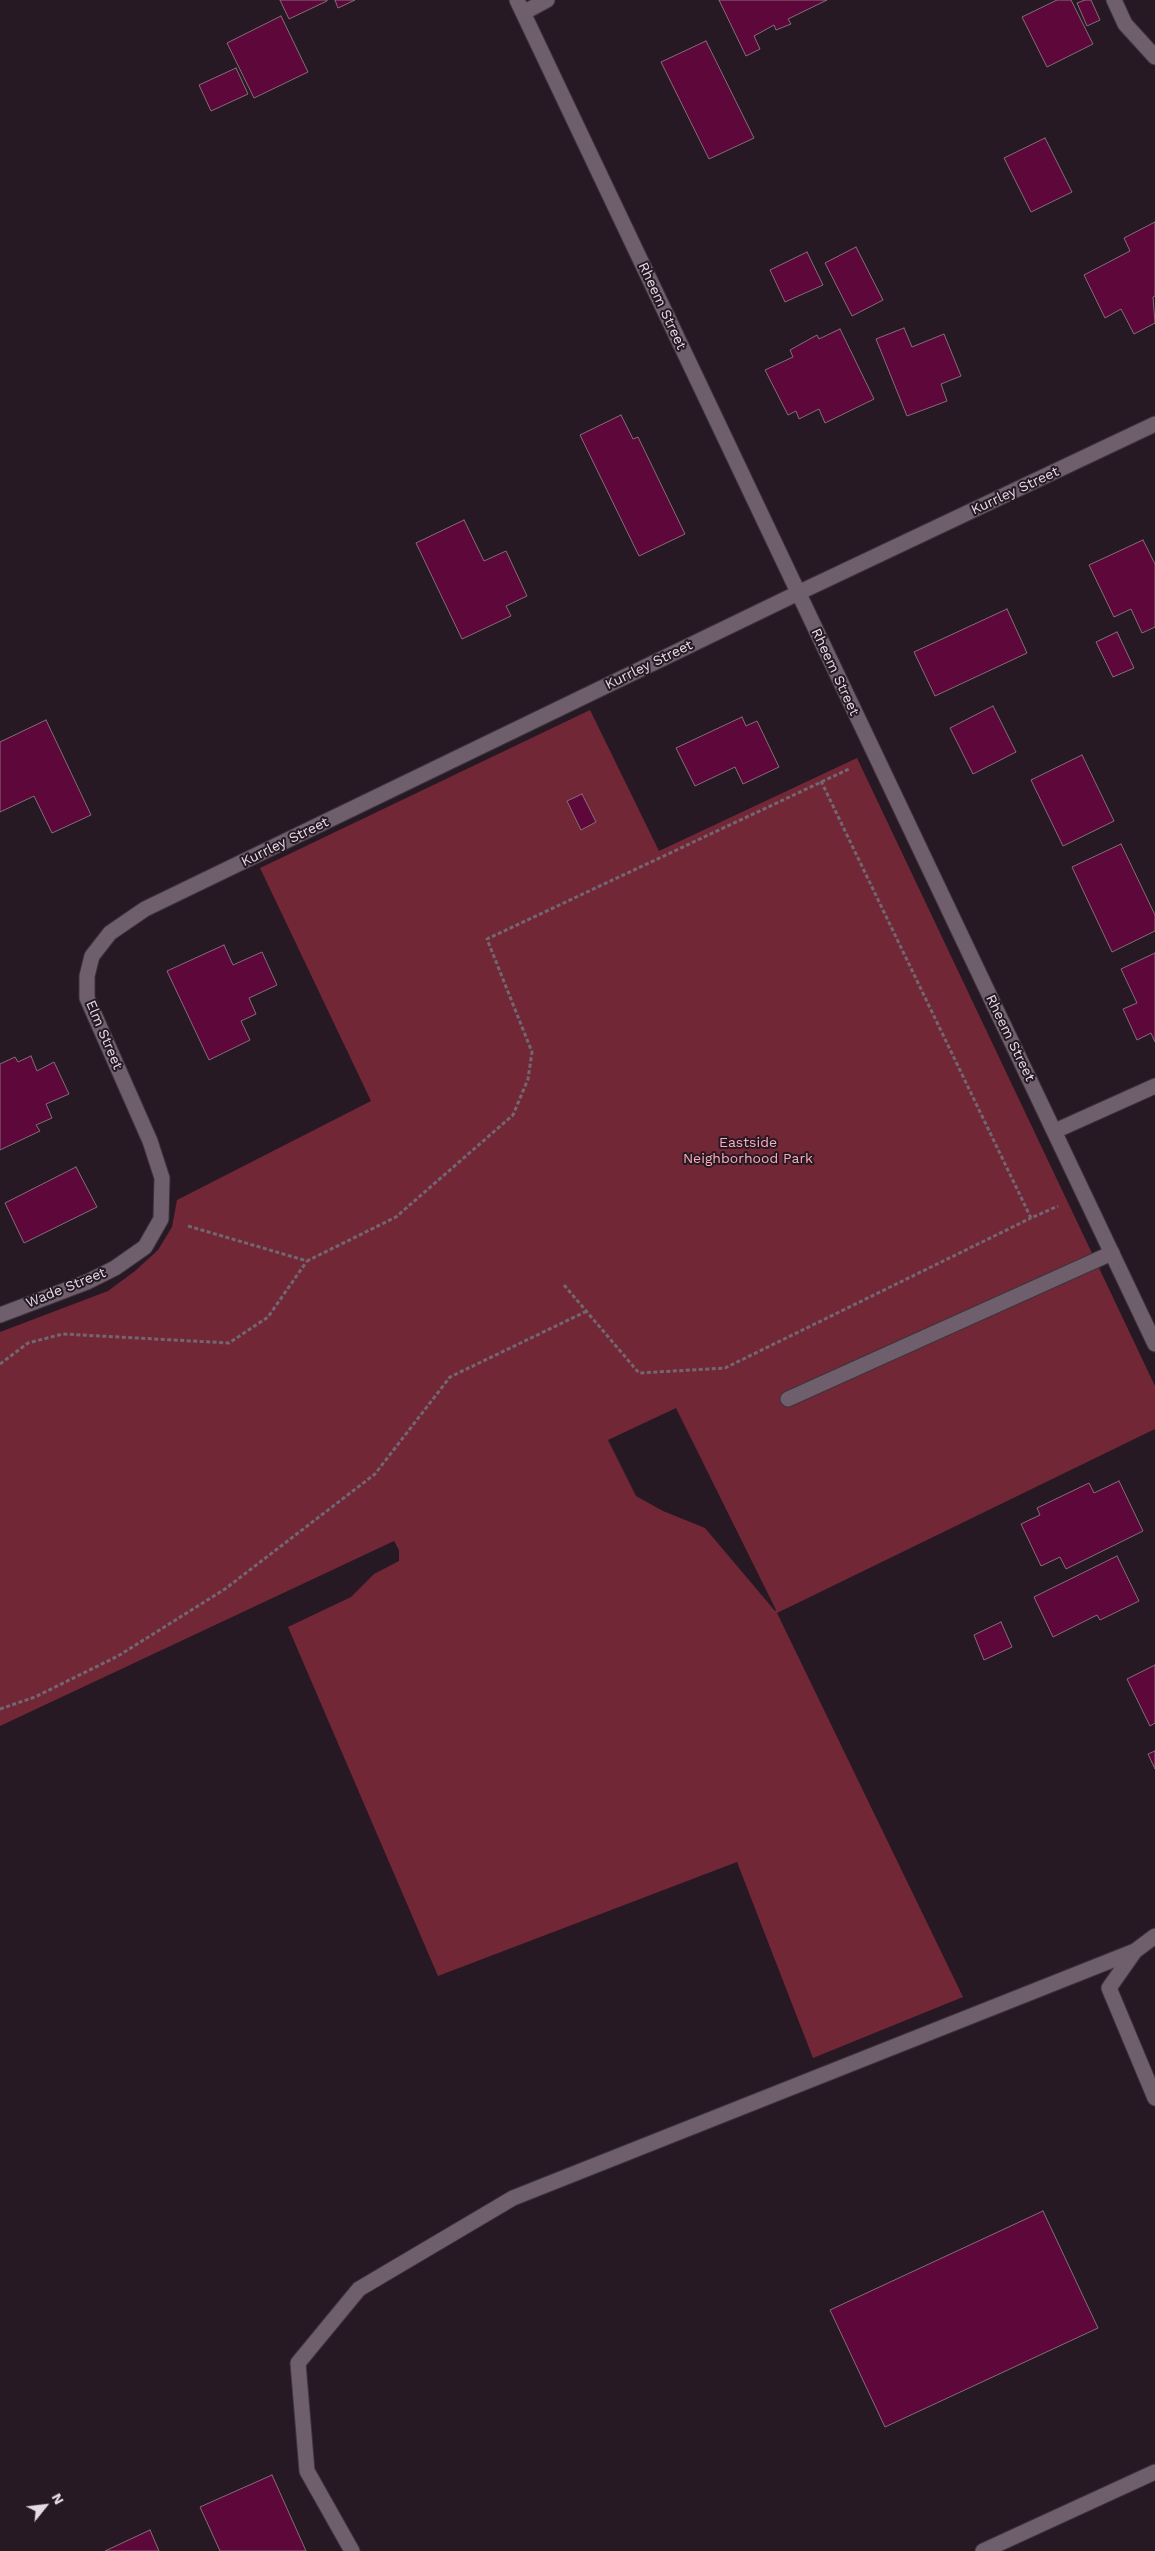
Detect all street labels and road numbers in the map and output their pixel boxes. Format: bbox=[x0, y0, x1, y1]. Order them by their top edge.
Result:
street label: Rheem Street bbox=[634, 260, 690, 352]
street label: Kurrley Street bbox=[968, 463, 1062, 519]
street label: Rheem Street bbox=[807, 626, 863, 718]
street label: Kurrley Street bbox=[603, 637, 695, 693]
street label: Kurrley Street bbox=[239, 814, 331, 870]
street label: Rheem Street bbox=[982, 992, 1038, 1084]
street label: Elm Street bbox=[82, 998, 126, 1072]
street label: Wade Street bbox=[24, 1264, 108, 1312]

